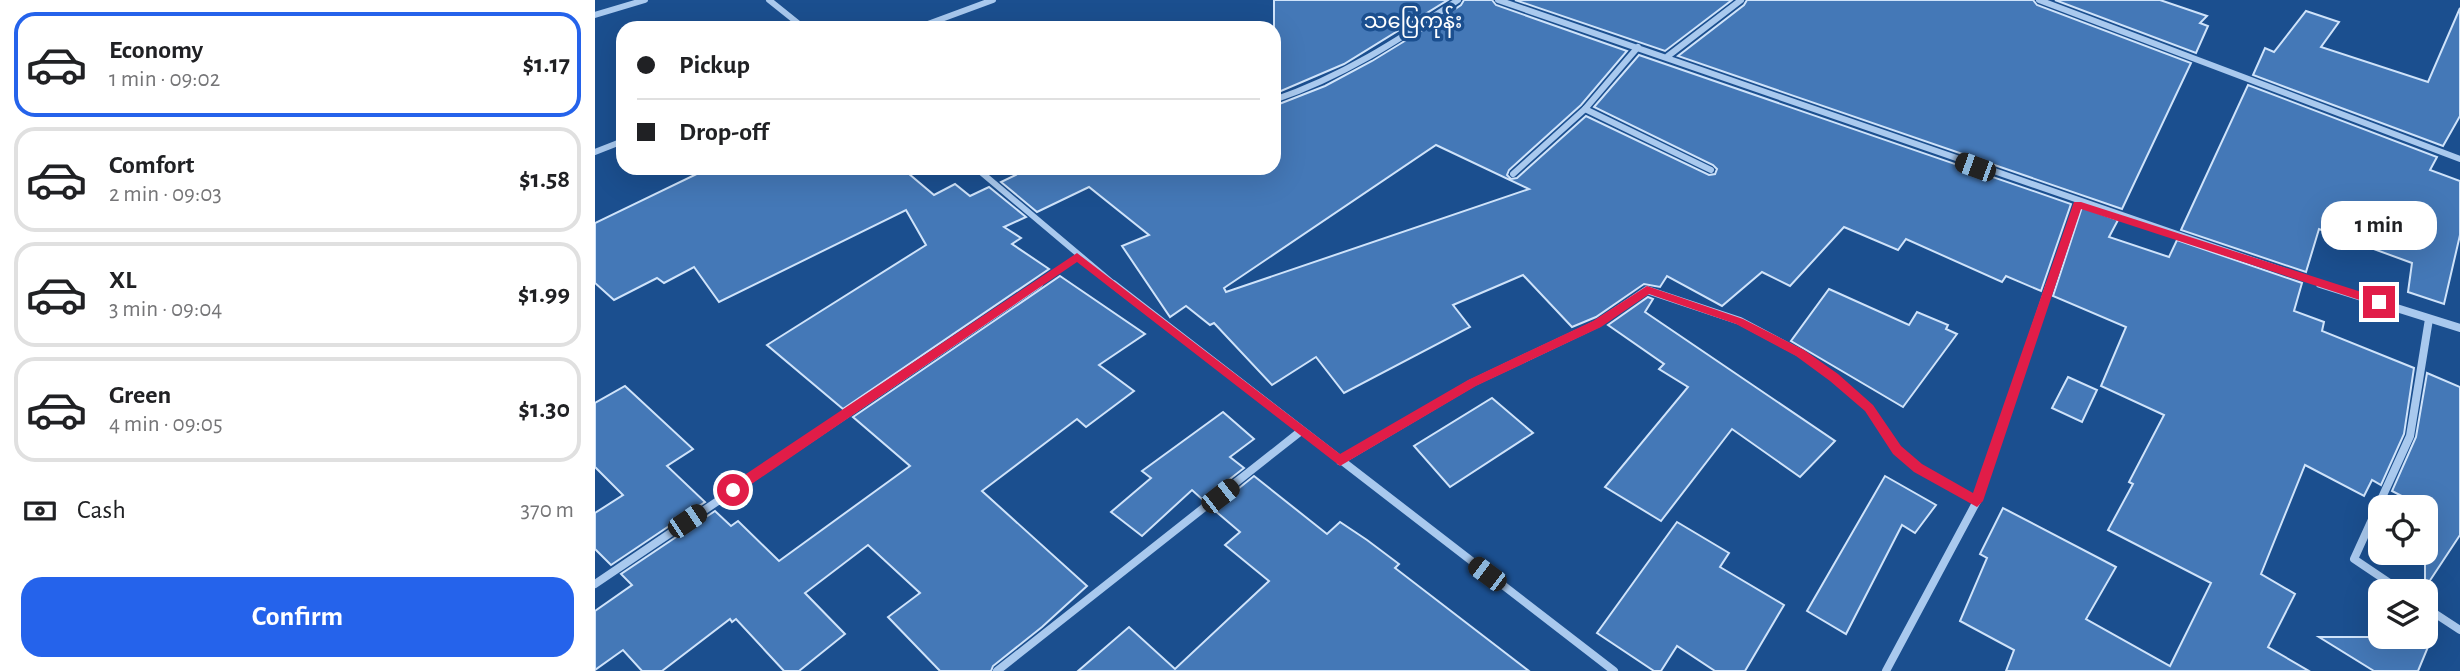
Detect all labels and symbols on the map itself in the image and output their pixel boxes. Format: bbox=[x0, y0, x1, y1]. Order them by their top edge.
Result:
district label: သပြေကုန်း bbox=[1364, 5, 1462, 38]
car bbox=[1952, 150, 1999, 184]
callout: 1 min bbox=[2321, 201, 2437, 250]
route end bbox=[2363, 286, 2395, 318]
route start bbox=[717, 474, 749, 506]
car bbox=[1197, 475, 1244, 517]
car bbox=[664, 501, 711, 541]
car bbox=[1464, 553, 1511, 595]

